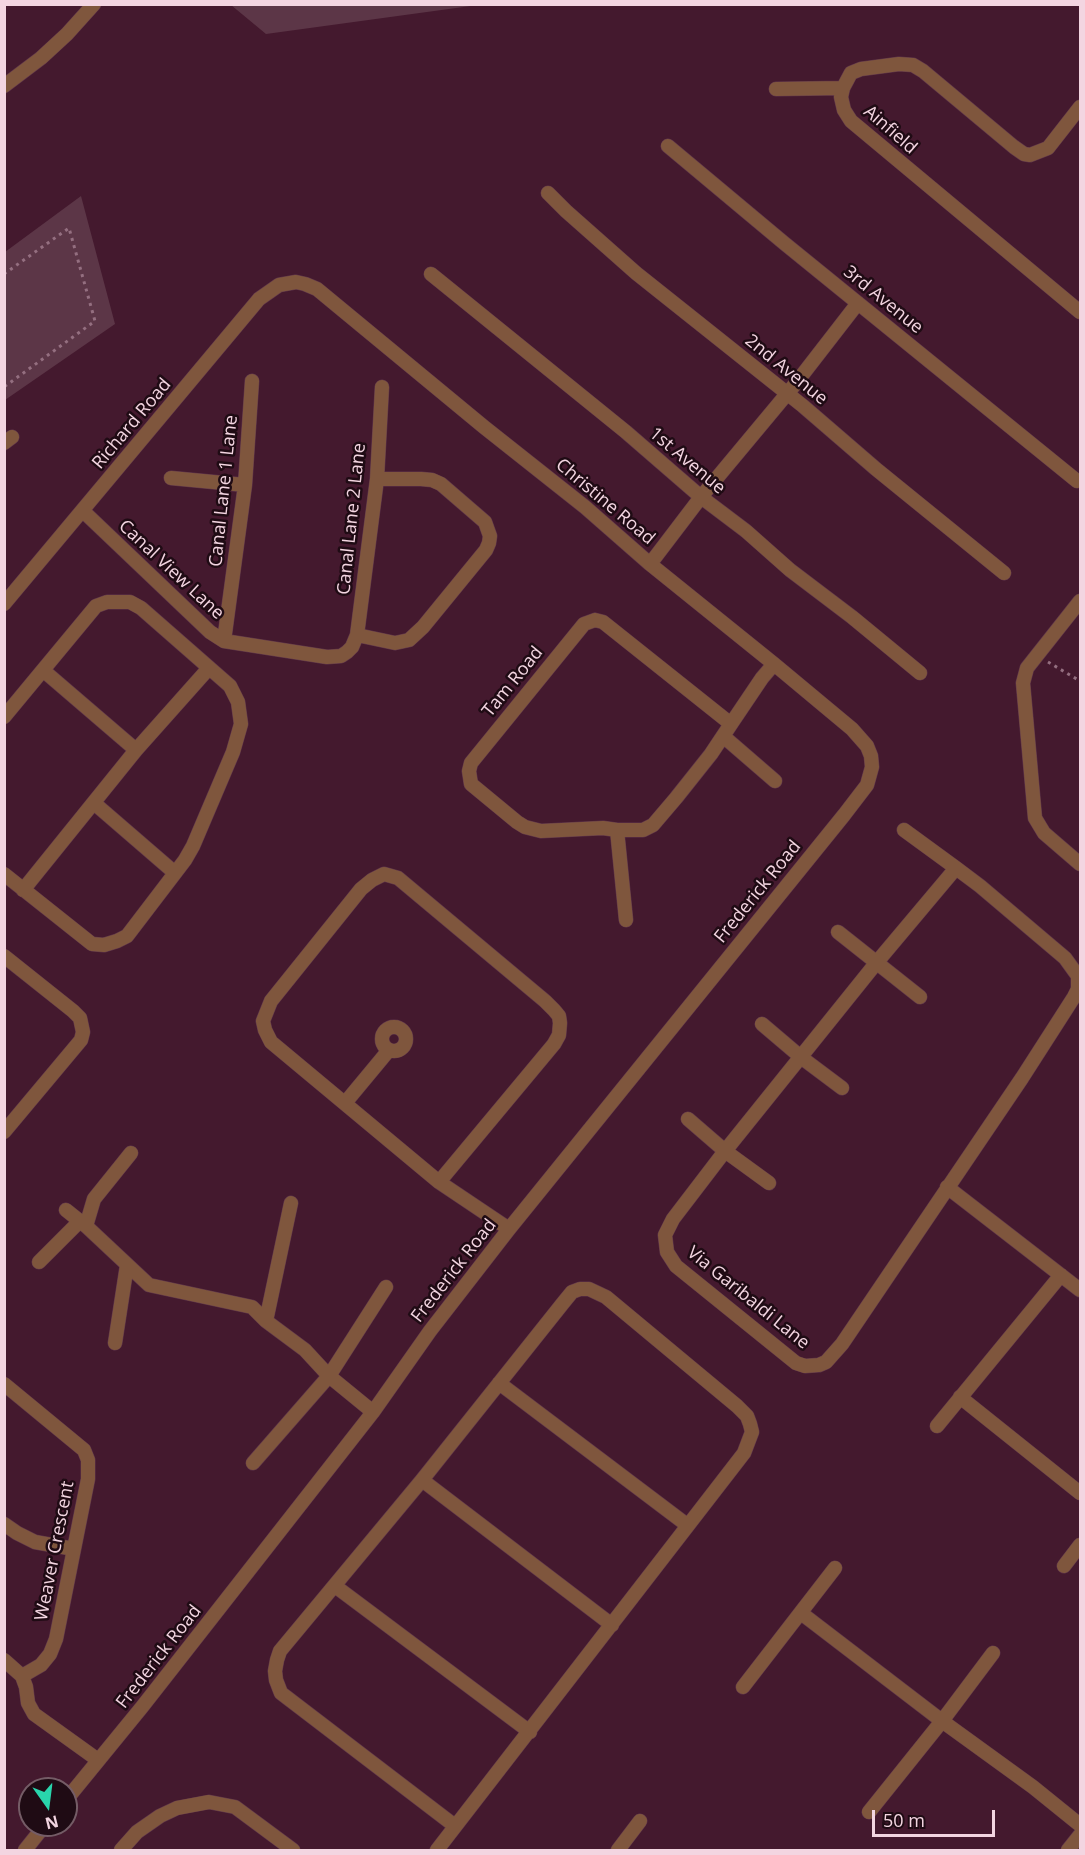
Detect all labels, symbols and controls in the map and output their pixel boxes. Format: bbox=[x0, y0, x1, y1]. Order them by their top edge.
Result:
street label: Ainfield bbox=[859, 101, 921, 159]
street label: 3rd Avenue bbox=[839, 261, 927, 339]
street label: 2nd Avenue bbox=[740, 330, 832, 410]
street label: Richard Road bbox=[88, 374, 176, 474]
street label: Canal Lane 1 Lane bbox=[205, 414, 243, 568]
street label: 1st Avenue bbox=[645, 423, 729, 499]
street label: Canal Lane 2 Lane bbox=[333, 442, 371, 596]
street label: Christine Road bbox=[551, 454, 659, 550]
street label: Canal View Lane bbox=[114, 516, 228, 624]
street label: Tam Road bbox=[478, 642, 548, 722]
street label: Frederick Road bbox=[710, 836, 806, 948]
street label: Frederick Road bbox=[407, 1215, 501, 1327]
street label: Via Garibaldi Lane bbox=[682, 1242, 814, 1354]
street label: Weaver Crescent bbox=[31, 1480, 79, 1622]
street label: Frederick Road bbox=[112, 1601, 206, 1713]
north arrow bbox=[18, 1777, 78, 1837]
scale bar bbox=[875, 1798, 998, 1836]
text: 50 m bbox=[883, 1808, 925, 1832]
text: N bbox=[43, 1810, 61, 1835]

